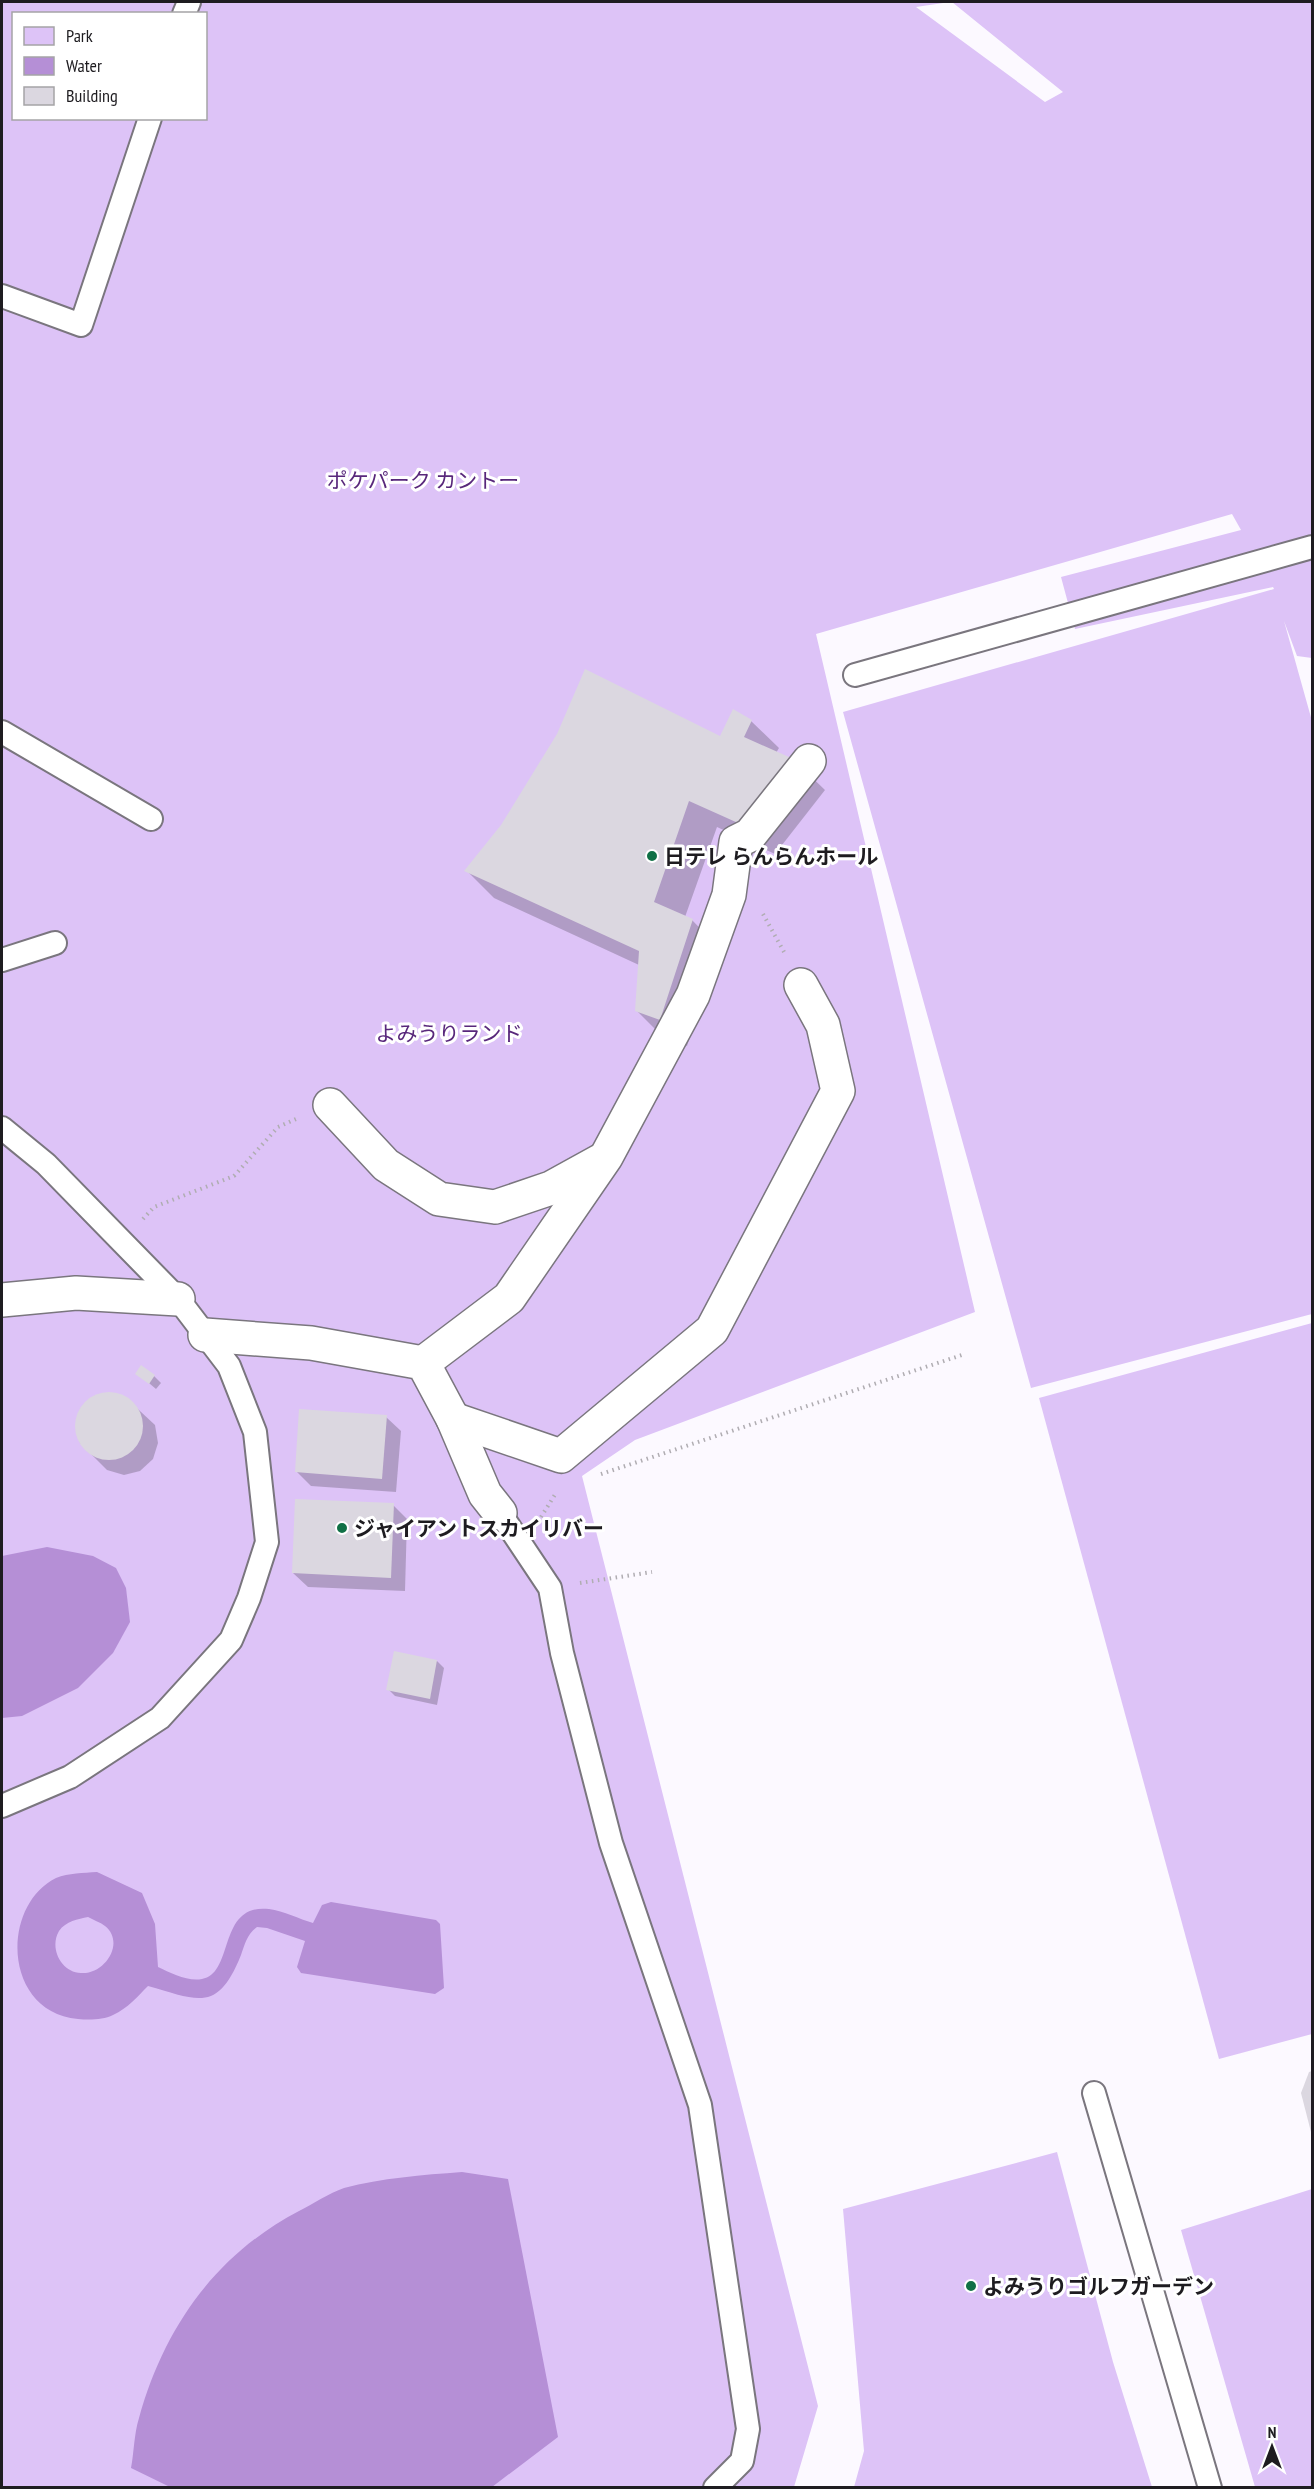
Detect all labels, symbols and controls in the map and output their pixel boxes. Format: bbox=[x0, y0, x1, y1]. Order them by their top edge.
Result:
legend bbox=[12, 12, 207, 120]
text: Park bbox=[66, 24, 93, 47]
text: Water bbox=[66, 54, 102, 77]
text: Building bbox=[66, 84, 118, 107]
park label: ポケパーク カントー bbox=[327, 467, 519, 494]
place label: 日テレ らんらんホール bbox=[664, 843, 878, 870]
marker: 日テレ らんらんホール bbox=[645, 849, 659, 863]
park label: よみうりランド bbox=[376, 1020, 523, 1047]
place label: ジャイアントスカイリバー bbox=[354, 1515, 604, 1542]
marker: ジャイアントスカイリバー bbox=[335, 1521, 349, 1535]
place label: よみうりゴルフガーデン bbox=[983, 2273, 1214, 2300]
marker: よみうりゴルフガーデン bbox=[964, 2279, 978, 2293]
north arrow bbox=[1242, 2417, 1302, 2477]
text: N bbox=[1268, 2422, 1276, 2442]

